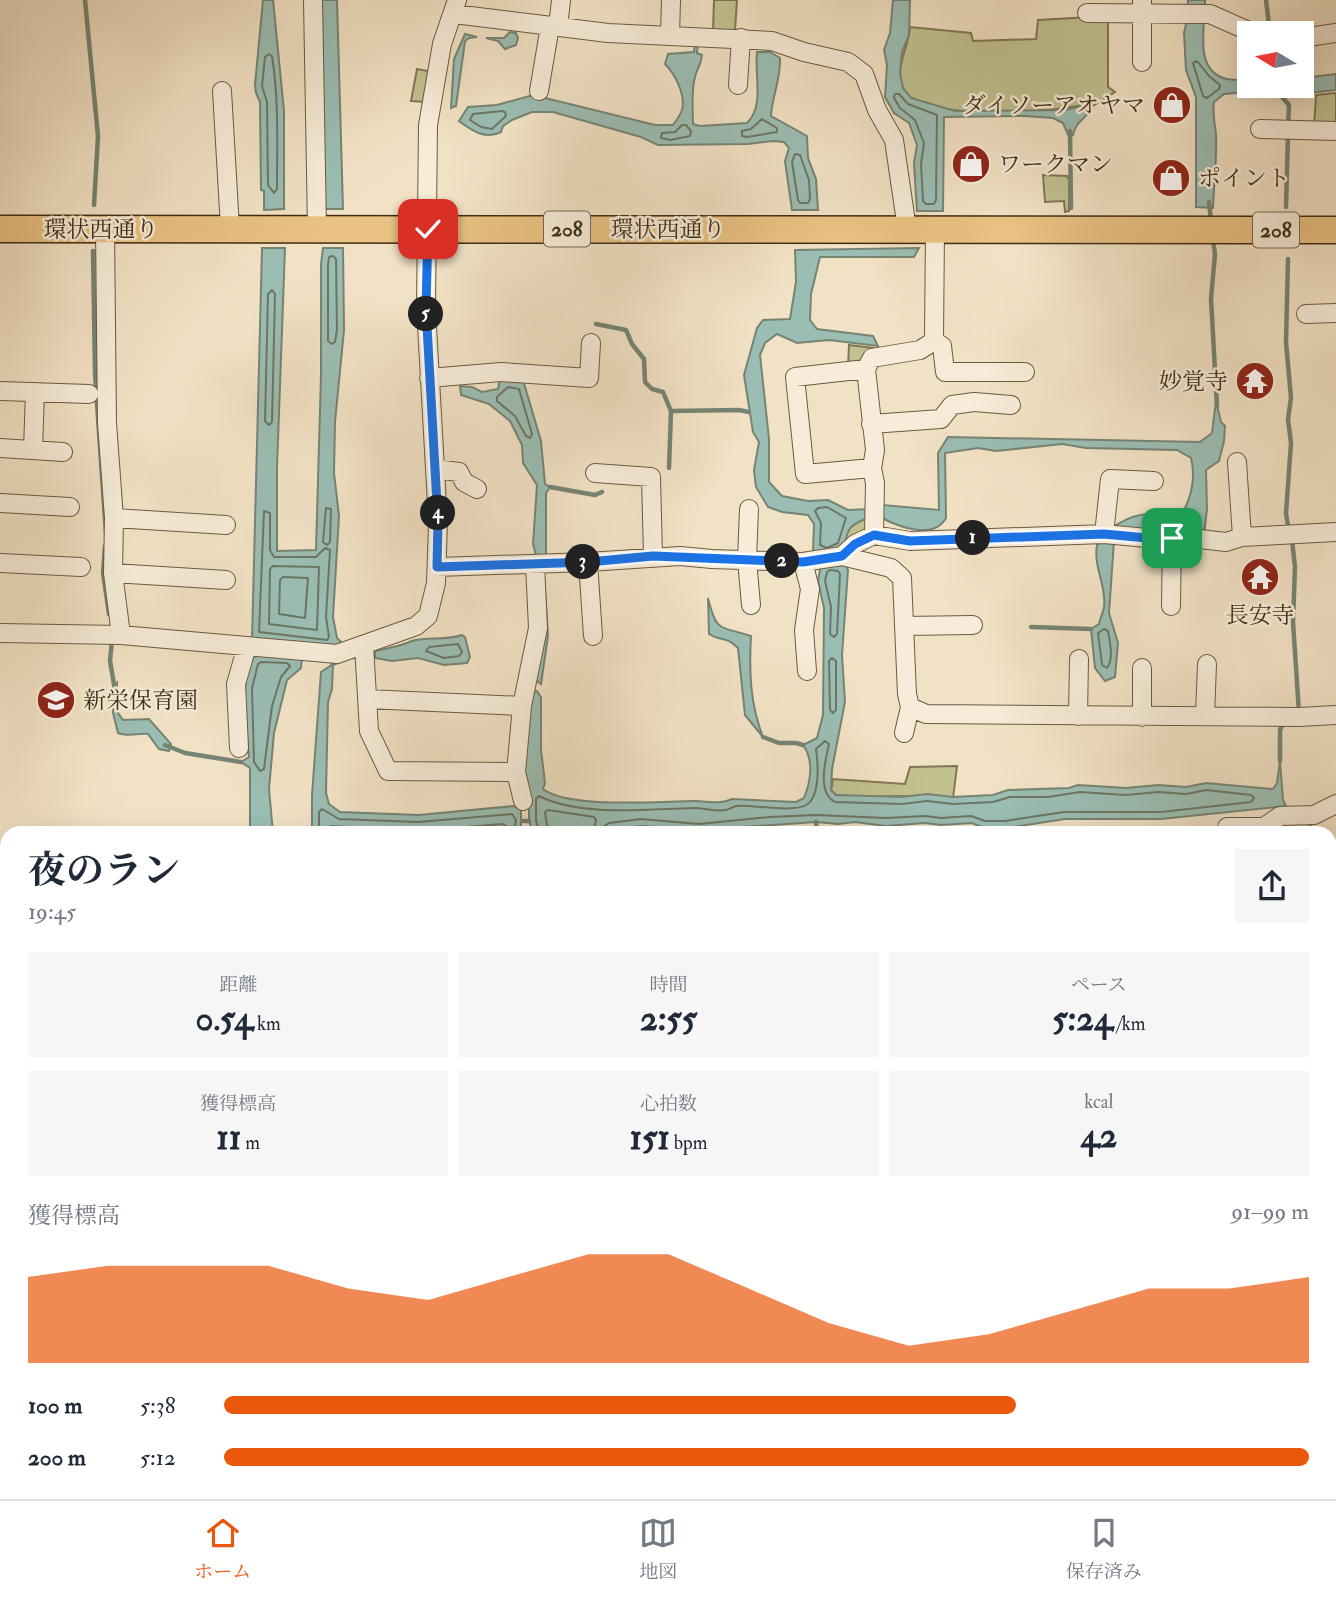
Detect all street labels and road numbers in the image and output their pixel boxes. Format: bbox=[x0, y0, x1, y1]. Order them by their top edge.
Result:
road number: 208 bbox=[544, 212, 590, 246]
road number: 208 bbox=[1253, 212, 1299, 247]
street label: 環状西通り bbox=[44, 215, 159, 244]
street label: 環状西通り bbox=[611, 215, 726, 244]

